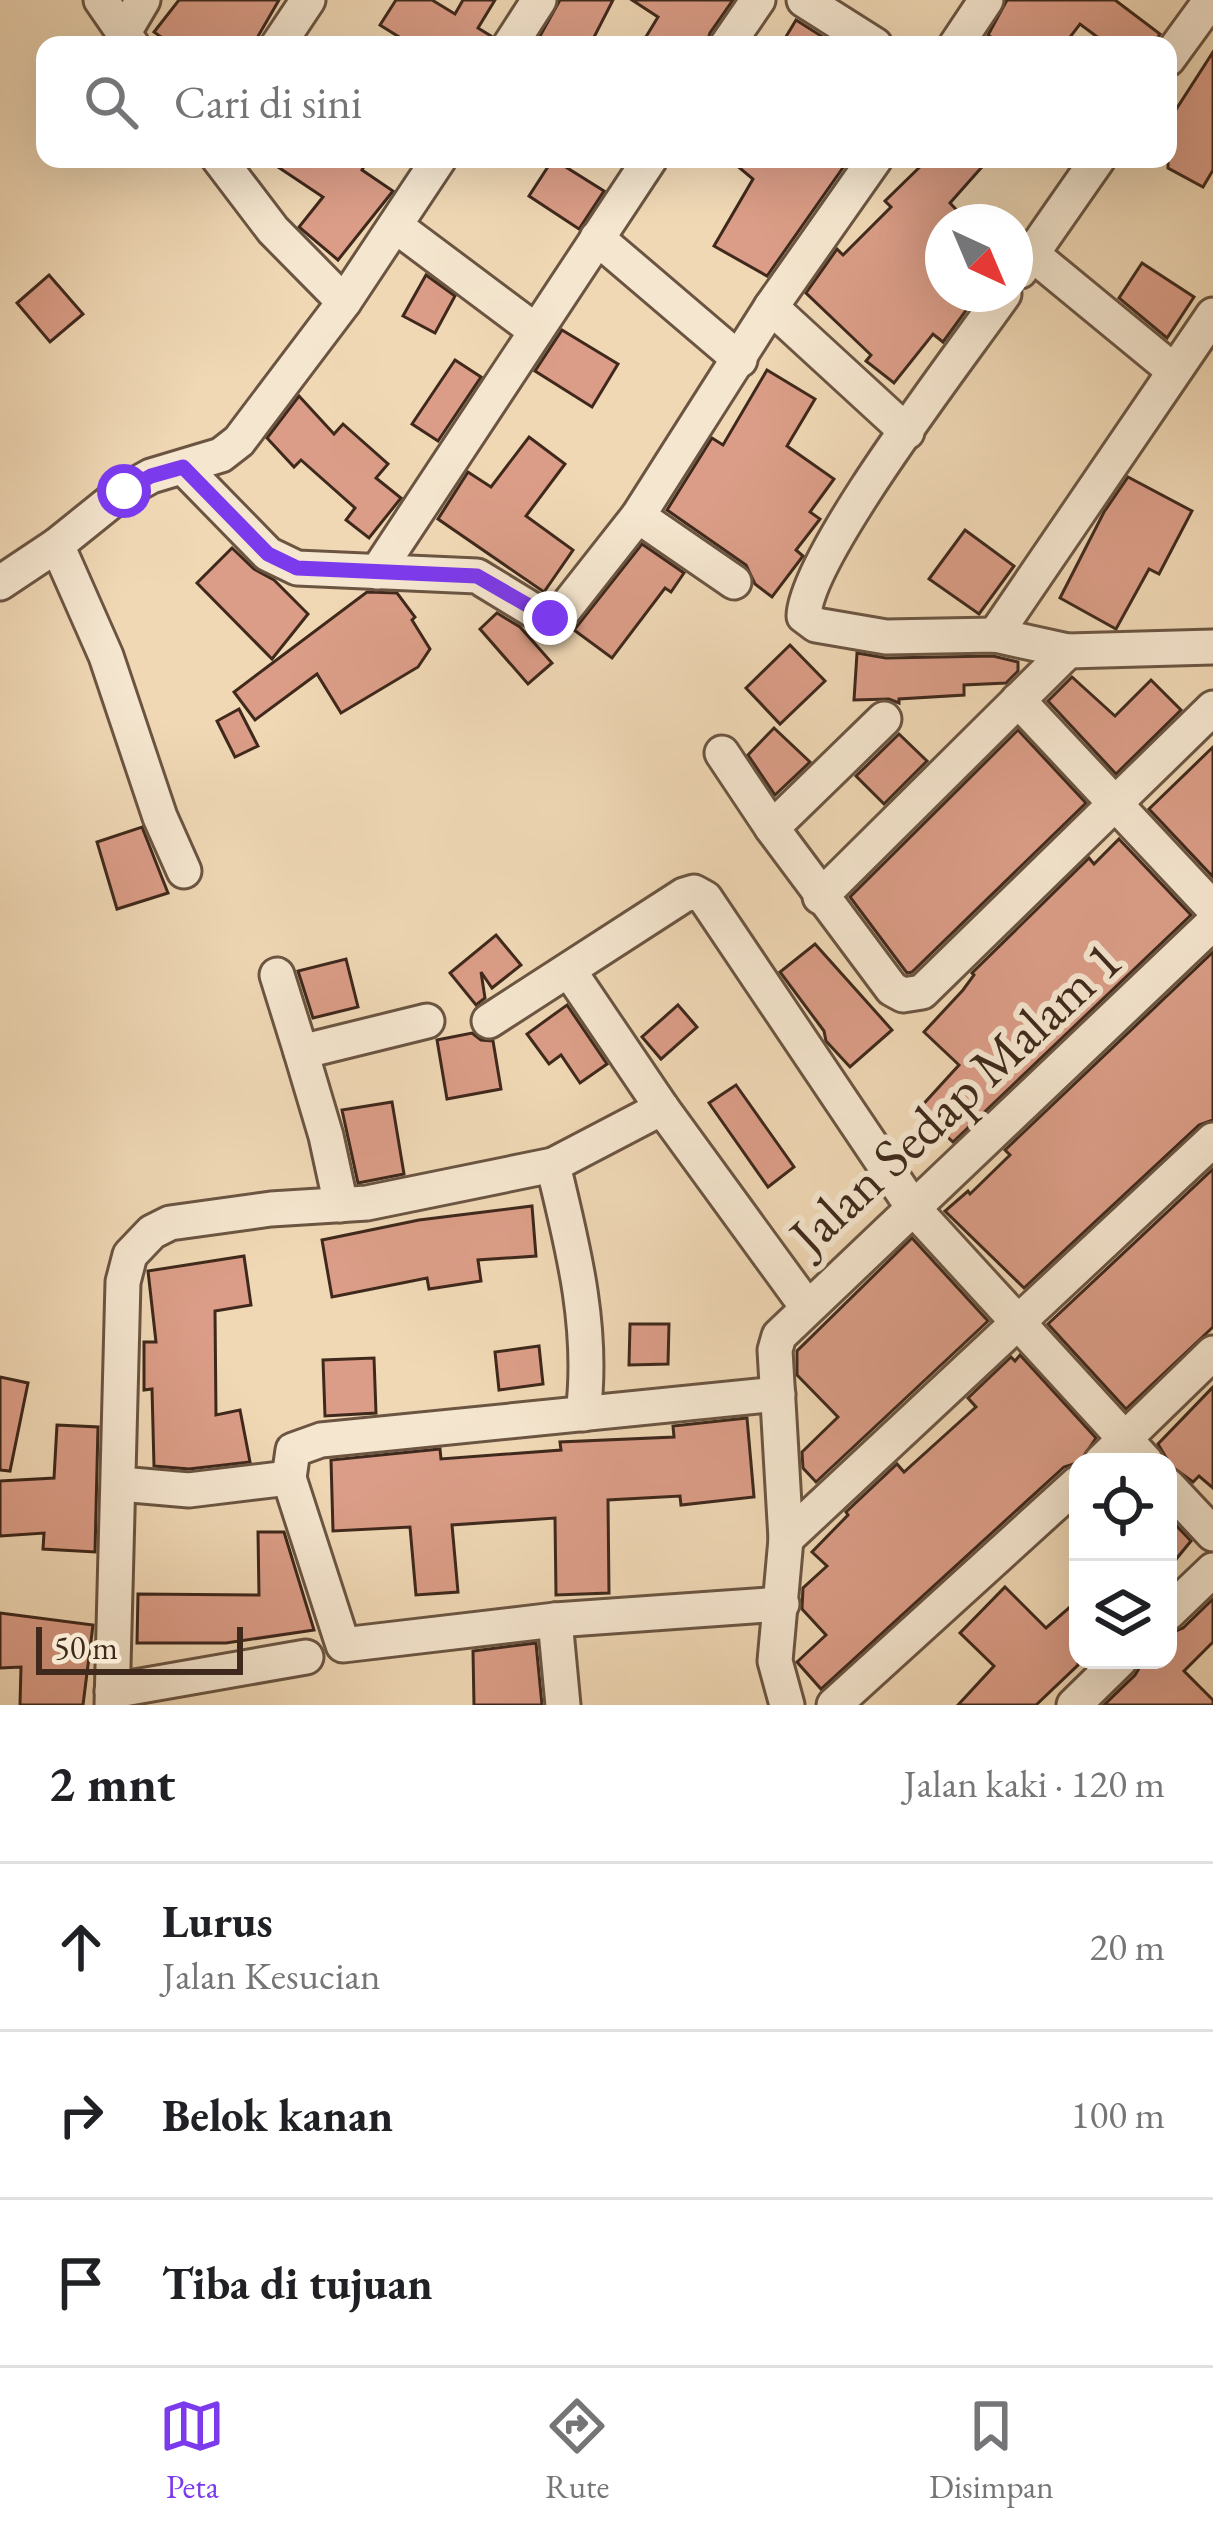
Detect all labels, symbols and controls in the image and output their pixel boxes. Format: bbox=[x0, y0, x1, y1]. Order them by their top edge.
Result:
search box bbox=[36, 36, 1177, 168]
icon: search bbox=[78, 69, 144, 135]
text: Cari di sini bbox=[174, 73, 362, 131]
north arrow bbox=[925, 204, 1033, 312]
route start bbox=[97, 464, 151, 518]
route end bbox=[523, 591, 577, 645]
street label: Jalan Sedap Malam 1 bbox=[771, 925, 1136, 1272]
map controls bbox=[1069, 1453, 1177, 1669]
button: locate bbox=[1069, 1453, 1177, 1561]
button: layers bbox=[1069, 1561, 1177, 1669]
scale bar bbox=[36, 1621, 243, 1674]
text: 50 m bbox=[54, 1626, 118, 1669]
text: 2 mnt bbox=[48, 1750, 175, 1816]
text: Jalan kaki · 120 m bbox=[903, 1758, 1165, 1809]
text: Lurus bbox=[162, 1892, 273, 1950]
icon: ahead bbox=[48, 1914, 114, 1980]
text: 20 m bbox=[1089, 1921, 1165, 1972]
text: Jalan Kesucian bbox=[162, 1950, 381, 2001]
icon: right bbox=[48, 2082, 114, 2148]
text: Belok kanan bbox=[162, 2086, 393, 2144]
text: 100 m bbox=[1071, 2089, 1165, 2140]
icon: arrive bbox=[48, 2250, 114, 2316]
text: Tiba di tujuan bbox=[162, 2254, 433, 2312]
tab: Peta bbox=[159, 2393, 225, 2508]
tab: Rute bbox=[544, 2393, 610, 2508]
tab: Disimpan bbox=[929, 2393, 1054, 2508]

